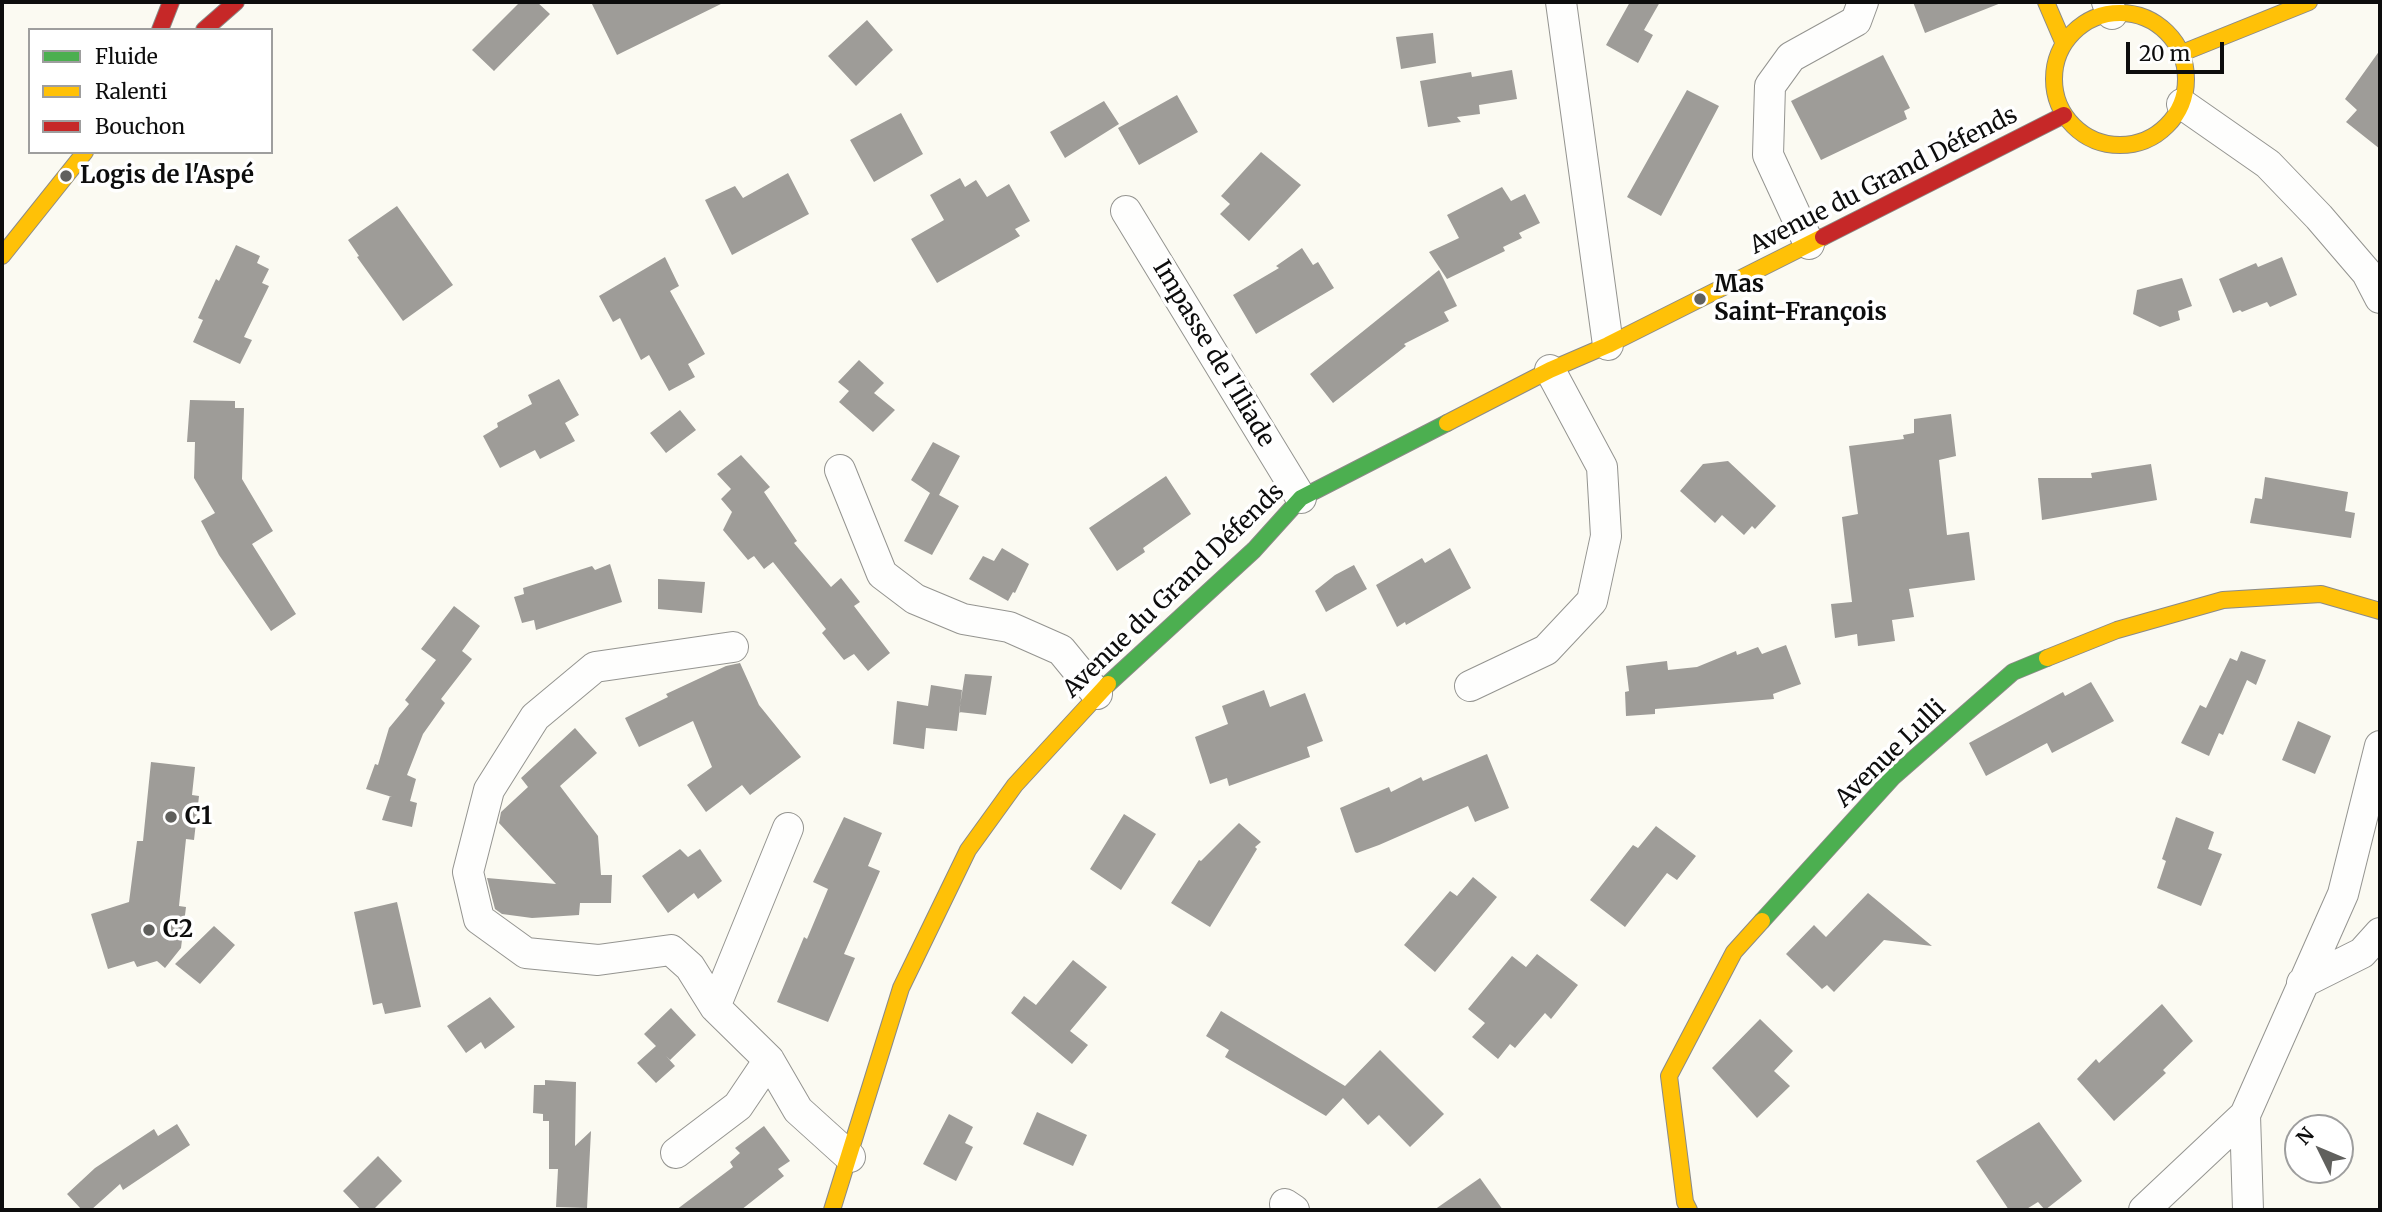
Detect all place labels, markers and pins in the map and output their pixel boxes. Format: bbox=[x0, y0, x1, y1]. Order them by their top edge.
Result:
place label: Logis de l'Aspé bbox=[80, 162, 254, 190]
marker: Logis de l'Aspé bbox=[58, 168, 74, 184]
place label: Mas Saint-François bbox=[1714, 271, 1887, 327]
marker: Mas Saint-François bbox=[1692, 291, 1708, 307]
place label: C1 bbox=[185, 803, 212, 831]
marker: C1 bbox=[163, 809, 179, 825]
place label: C2 bbox=[163, 916, 193, 944]
marker: C2 bbox=[141, 922, 157, 938]

